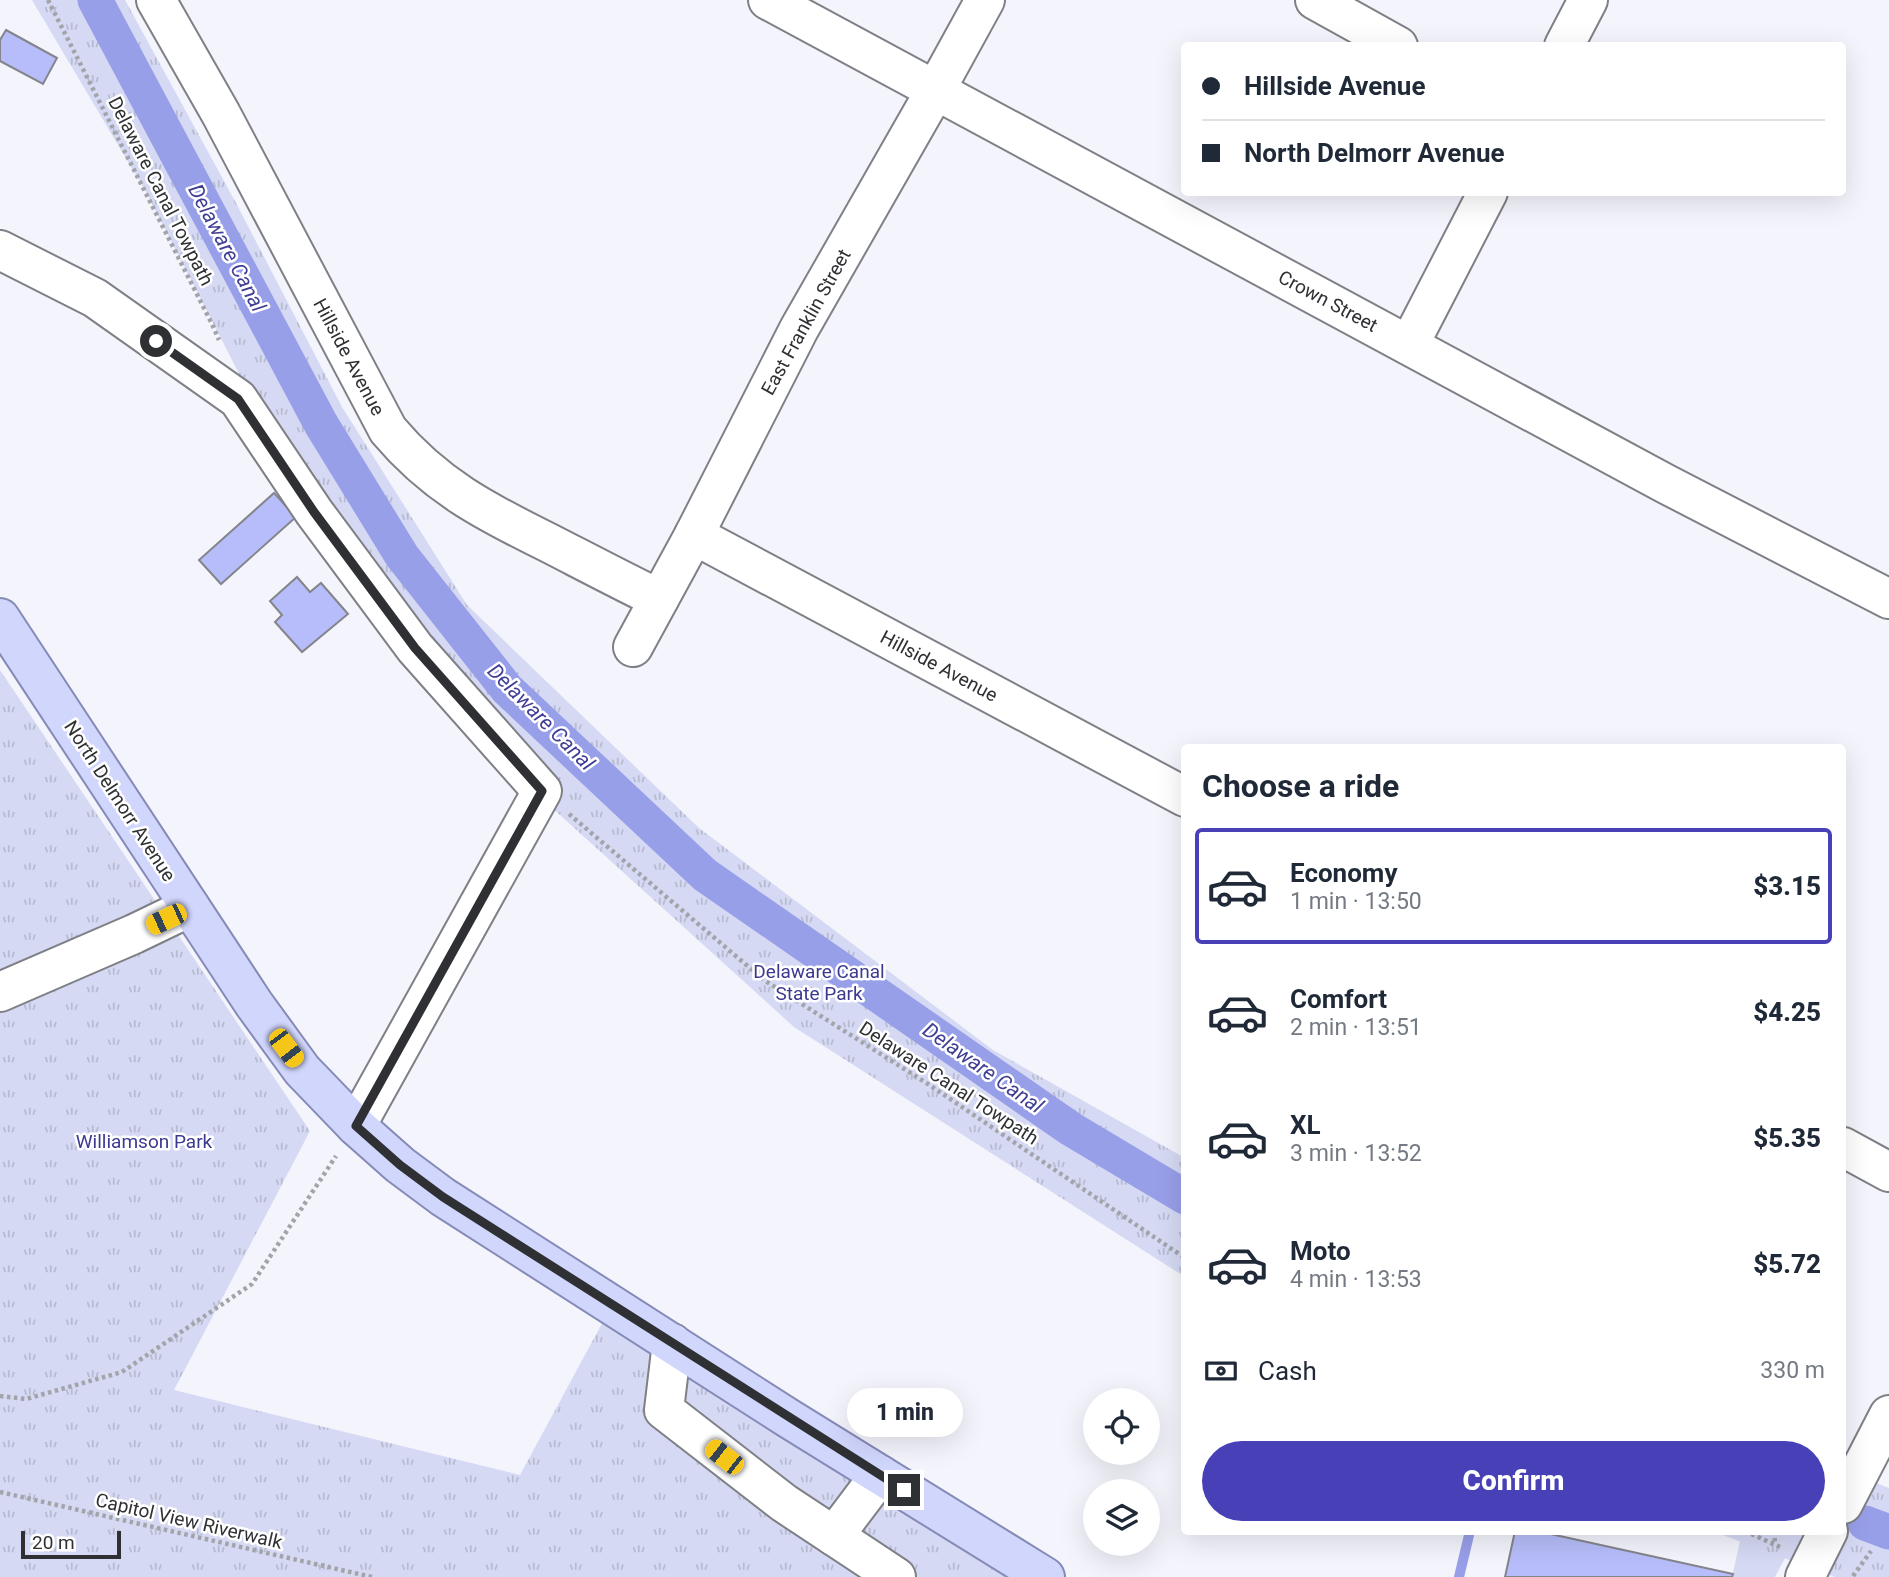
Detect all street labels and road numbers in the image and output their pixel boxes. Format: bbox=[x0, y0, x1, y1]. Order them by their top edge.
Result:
street label: Delaware Canal Towpath bbox=[103, 93, 219, 289]
street label: East Franklin Street bbox=[756, 245, 856, 399]
street label: Crown Street bbox=[1274, 265, 1382, 337]
street label: Hillside Avenue bbox=[308, 294, 390, 420]
street label: Hillside Avenue bbox=[876, 625, 1002, 707]
street label: North Delmorr Avenue bbox=[59, 716, 181, 886]
street label: Delaware Canal Towpath bbox=[855, 1016, 1043, 1150]
street label: Capitol View Riverwalk bbox=[93, 1488, 285, 1554]

